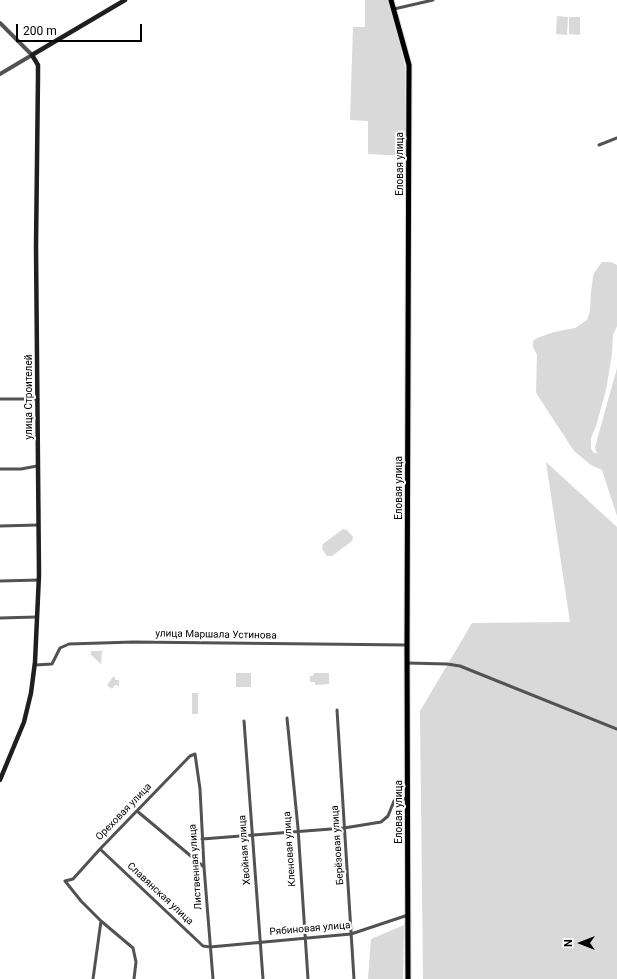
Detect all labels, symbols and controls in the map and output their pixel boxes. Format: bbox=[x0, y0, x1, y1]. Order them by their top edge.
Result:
scale bar bbox=[18, 16, 144, 42]
text: 200 m bbox=[23, 24, 57, 38]
street label: Еловая улица bbox=[394, 132, 406, 196]
street label: улица Строителей bbox=[23, 355, 35, 439]
street label: Еловая улица bbox=[393, 456, 405, 520]
street label: улица Маршала Устинова bbox=[155, 628, 277, 642]
street label: Еловая улица bbox=[393, 780, 405, 844]
street label: Ореховая улица bbox=[94, 781, 154, 843]
street label: Берёзовая улица bbox=[329, 805, 347, 885]
street label: Кленовая улица bbox=[281, 811, 299, 887]
street label: Хвойная улица bbox=[237, 815, 253, 885]
street label: Лиственная улица bbox=[187, 824, 205, 910]
street label: Славянская улица bbox=[124, 860, 196, 928]
street label: Рябиновая улица bbox=[269, 919, 351, 939]
north arrow bbox=[561, 923, 601, 963]
text: N bbox=[562, 939, 575, 947]

